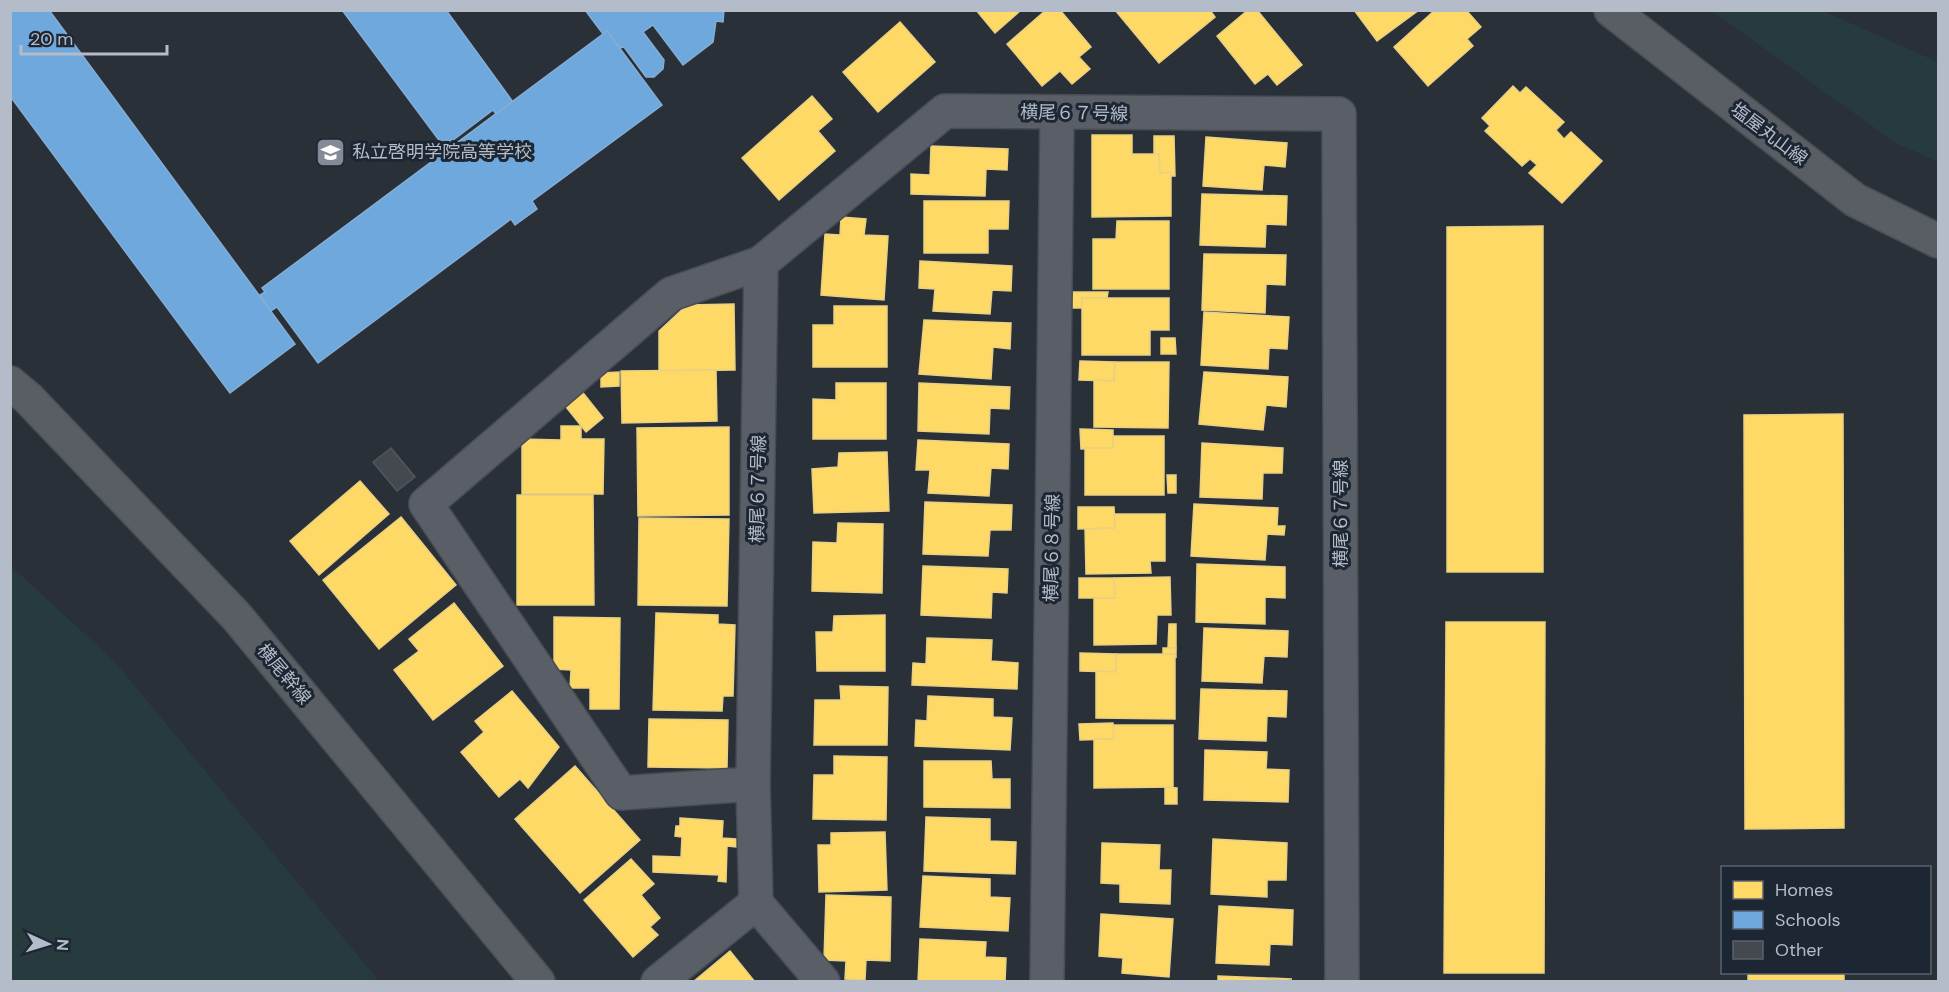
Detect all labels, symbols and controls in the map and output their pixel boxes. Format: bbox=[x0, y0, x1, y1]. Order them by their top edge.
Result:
scale bar bbox=[21, 18, 166, 56]
text: 20 m bbox=[30, 27, 73, 51]
street label: 塩屋丸山線 bbox=[1726, 97, 1812, 171]
street label: 横尾６７号線 bbox=[1020, 100, 1128, 126]
school or university icon: 私立啓明学院高等学校 bbox=[315, 136, 347, 168]
place label: 私立啓明学院高等学校 bbox=[352, 140, 532, 164]
street label: 横尾６７号線 bbox=[745, 435, 771, 543]
street label: 横尾６７号線 bbox=[1329, 460, 1353, 568]
street label: 横尾６８号線 bbox=[1039, 494, 1065, 602]
street label: 横尾幹線 bbox=[252, 639, 316, 709]
legend bbox=[1721, 866, 1931, 974]
text: Homes bbox=[1775, 878, 1833, 902]
text: Schools bbox=[1775, 908, 1840, 932]
north arrow bbox=[18, 914, 78, 974]
text: N bbox=[52, 938, 73, 952]
text: Other bbox=[1775, 938, 1824, 962]

